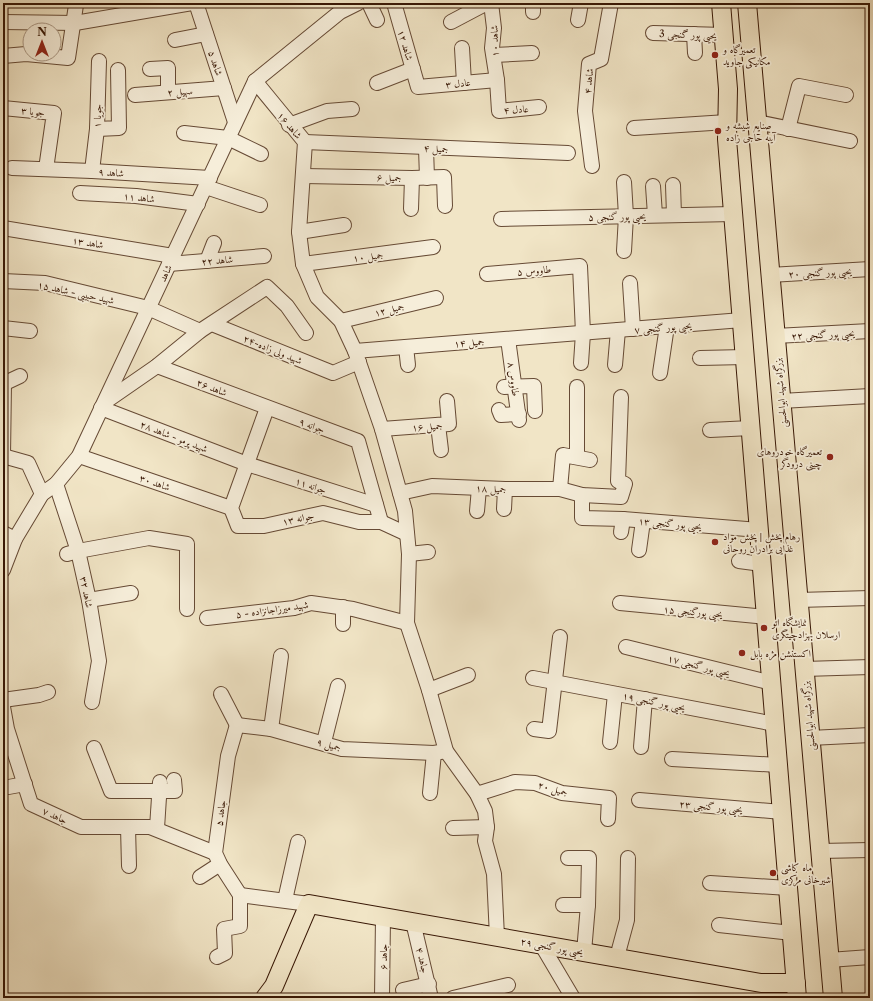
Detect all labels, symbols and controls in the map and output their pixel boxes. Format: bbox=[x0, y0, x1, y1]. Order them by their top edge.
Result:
north arrow bbox=[22, 22, 62, 62]
text: N bbox=[37, 25, 47, 39]
street label: شاهد ۱۰ bbox=[487, 25, 502, 57]
street label: یحیی پور گنجی 3 bbox=[659, 27, 717, 44]
street label: شاهد ۱۲ bbox=[395, 28, 416, 62]
place label: تعمیرگاه و مکانیکی جاوید bbox=[722, 43, 771, 69]
street label: شاهد ۵ bbox=[205, 49, 226, 78]
marker: تعمیرگاه و مکانیکی جاوید bbox=[710, 50, 720, 60]
street label: شاهد ۴ bbox=[581, 67, 596, 95]
street label: عادل ۳ bbox=[445, 76, 471, 91]
street label: سهیل ۲ bbox=[167, 84, 193, 100]
street label: عادل ۴ bbox=[503, 102, 529, 117]
street label: جویا ۳ bbox=[20, 104, 46, 119]
street label: جویا ۱ bbox=[90, 104, 105, 128]
street label: شاهد ۱۶ bbox=[274, 109, 305, 142]
place label: صنایع شیشه و آینه حاجی زاده bbox=[725, 119, 777, 144]
marker: صنایع شیشه و آینه حاجی زاده bbox=[713, 126, 723, 136]
street label: جمیل ۴ bbox=[423, 142, 449, 156]
street label: شاهد ۹ bbox=[98, 165, 125, 180]
street label: جمیل ۶ bbox=[377, 171, 401, 185]
street label: شاهد ۱۱ bbox=[123, 189, 156, 206]
street label: یحیی پور گنجی ۵ bbox=[588, 209, 646, 226]
street label: شاهد ۱۳ bbox=[71, 234, 105, 251]
street label: جمیل ۱۰ bbox=[352, 248, 384, 266]
street label: شاهد ۲۲ bbox=[201, 253, 234, 268]
street label: شاهد bbox=[156, 262, 175, 284]
street label: طاووس ۵ bbox=[516, 262, 552, 278]
street label: یحیی پور گنجی ۲۰ bbox=[788, 264, 852, 283]
street label: شهید حبیبی - شاهد ۱۵ bbox=[36, 278, 115, 309]
street label: جمیل ۱۲ bbox=[373, 299, 406, 320]
street label: یحیی پور گنجی ۷ bbox=[634, 318, 693, 338]
street label: یحیی پور گنجی ۲۲ bbox=[791, 326, 855, 345]
street label: شهید ولی زاده-۲۴ bbox=[241, 332, 304, 367]
street label: جمیل ۱۴ bbox=[453, 335, 485, 351]
street label: بزرگراه شهید ابوالحسنی bbox=[771, 357, 791, 428]
street label: طاووس ۸ bbox=[505, 361, 522, 397]
street label: شاهد ۲۶ bbox=[195, 376, 229, 399]
street label: جوانه ۹ bbox=[297, 415, 326, 436]
street label: شهید پرمو - شاهد ۲۸ bbox=[138, 418, 209, 455]
street label: جمیل ۱۶ bbox=[411, 419, 443, 435]
place label: تعمیرگاه خودروهای چینی درودگر bbox=[757, 445, 822, 471]
marker: تعمیرگاه خودروهای چینی درودگر bbox=[825, 452, 835, 462]
street label: شاهد ۳۰ bbox=[138, 471, 172, 494]
street label: جوانه ۱۱ bbox=[294, 474, 328, 497]
street label: جمیل ۱۸ bbox=[475, 481, 506, 497]
street label: جوانه ۱۳ bbox=[281, 509, 315, 528]
street label: یحیی پور گنجی ۱۳ bbox=[637, 514, 702, 535]
place label: رهام پخش | پخش مواد غذایی برادران روحانی bbox=[723, 530, 800, 555]
marker: رهام پخش | پخش مواد غذایی برادران روحانی bbox=[710, 537, 720, 547]
street label: شاهد ۳۲ bbox=[77, 575, 96, 609]
street label: شهید میرزاجانزاده - ۵ bbox=[235, 598, 309, 621]
street label: یحیی پورگنجی ۱۵ bbox=[663, 602, 723, 623]
place label: نمایشگاه اتو ارسلان بهزادچیتگری bbox=[771, 616, 840, 641]
marker: نمایشگاه اتو ارسلان بهزادچیتگری bbox=[759, 623, 769, 633]
place label: اکستنشن مژه بابل bbox=[750, 647, 811, 661]
marker: اکستنشن مژه بابل bbox=[737, 648, 747, 658]
street label: یحیی پور گنجی ۱۷ bbox=[666, 651, 731, 681]
street label: بزرگراه شهید ابوالحسنی bbox=[799, 680, 819, 751]
street label: یحیی پور گنجی ۱۹ bbox=[621, 689, 687, 716]
street label: جمیل ۹ bbox=[315, 735, 342, 755]
street label: جمیل ۲۰ bbox=[536, 778, 569, 800]
street label: یحیی پور گنجی ۲۳ bbox=[678, 797, 743, 818]
street label: جاهد ۵ bbox=[212, 799, 229, 827]
street label: جاهد ۷ bbox=[40, 804, 69, 827]
place label: ماه کاشی شیرخانی مرکزی bbox=[781, 861, 831, 887]
marker: ماه کاشی شیرخانی مرکزی bbox=[768, 868, 778, 878]
street label: یحیی پور گنجی ۲۹ bbox=[519, 935, 585, 960]
street label: جاهد ۶ bbox=[377, 944, 390, 970]
street label: جاهد ۴ bbox=[413, 946, 432, 974]

